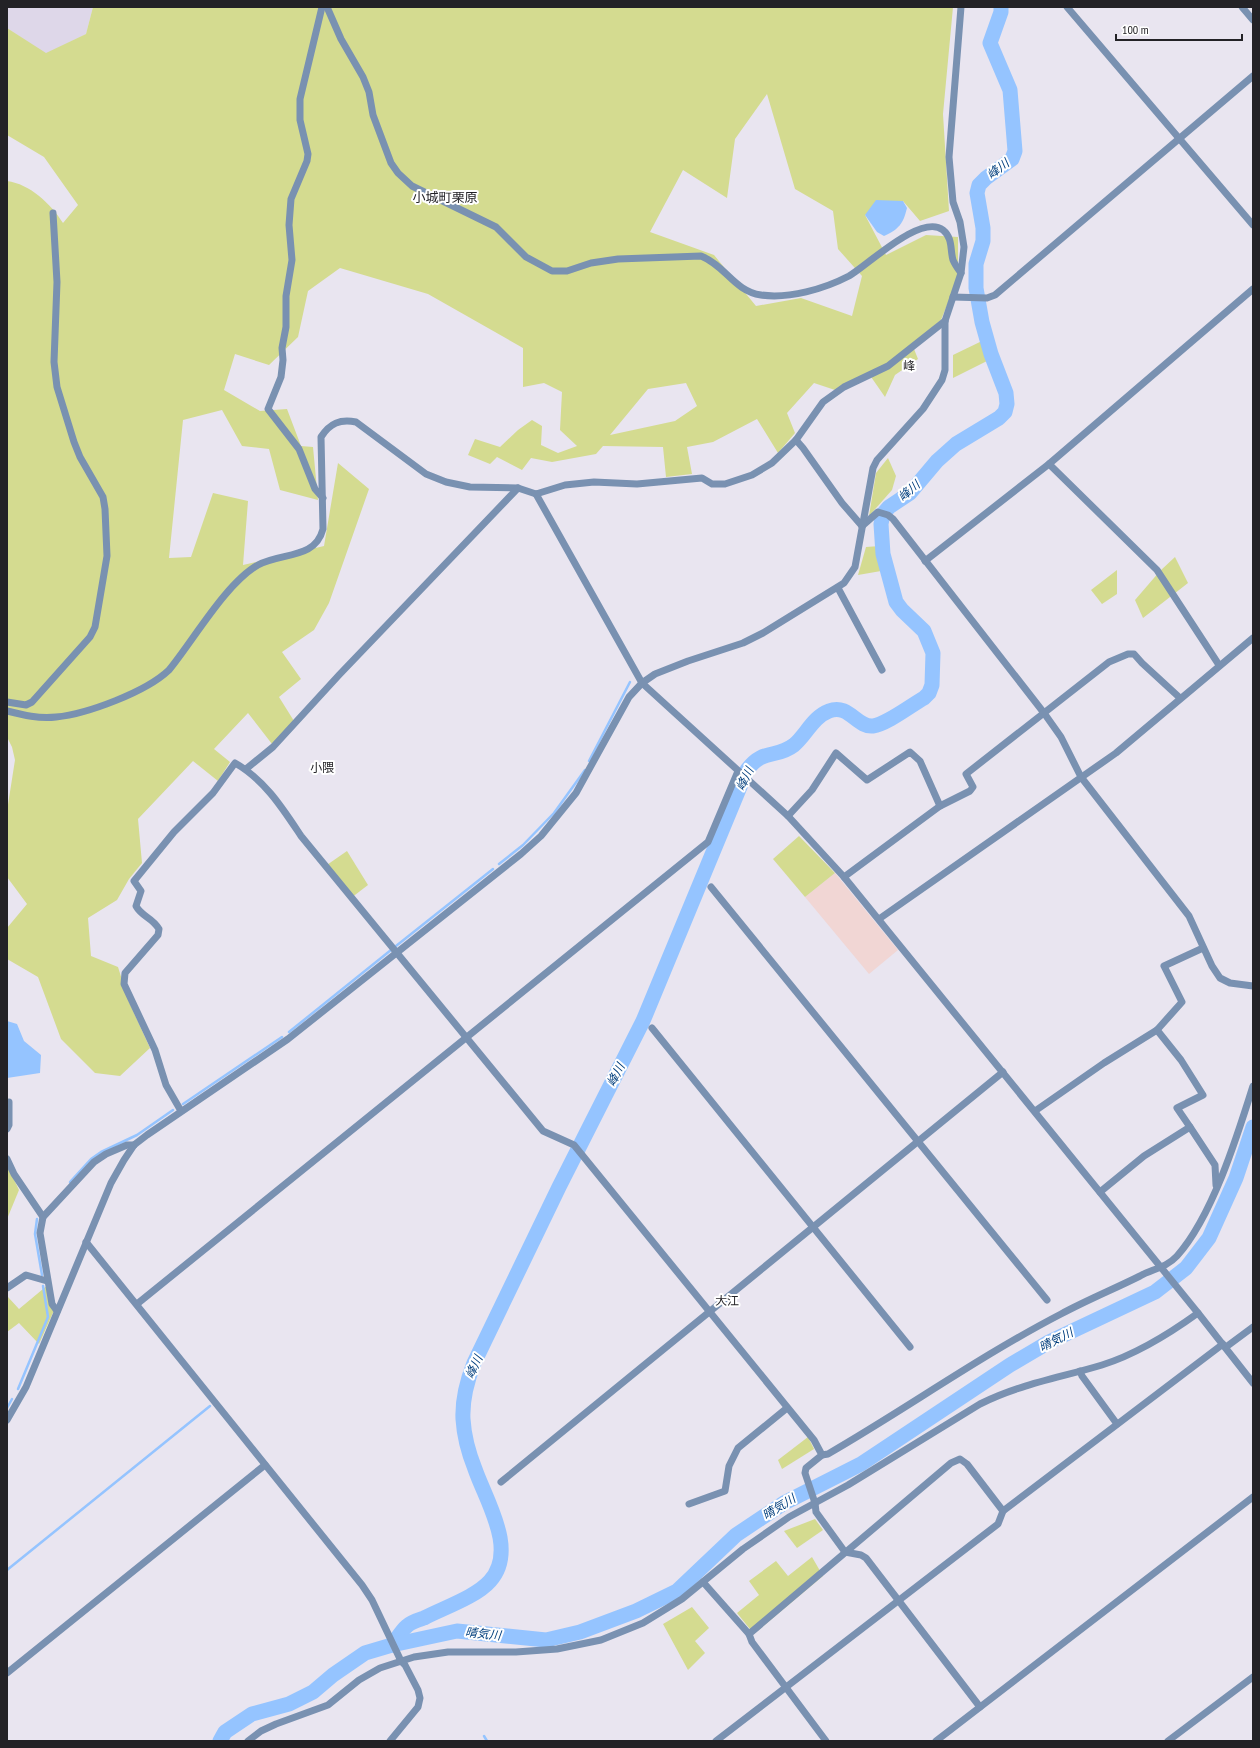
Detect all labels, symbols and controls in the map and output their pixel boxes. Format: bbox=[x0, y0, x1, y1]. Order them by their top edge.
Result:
scale bar bbox=[1116, 16, 1242, 42]
text: 100 m bbox=[1122, 22, 1149, 37]
water label: 峰川 bbox=[984, 154, 1013, 182]
district label: 小城町栗原 bbox=[412, 189, 478, 206]
district label: 峰 bbox=[903, 358, 915, 373]
water label: 峰川 bbox=[895, 476, 924, 504]
district label: 小隈 bbox=[310, 760, 334, 775]
water label: 峰川 bbox=[733, 763, 757, 793]
water label: 峰川 bbox=[603, 1059, 629, 1089]
district label: 大江 bbox=[715, 1293, 739, 1308]
water label: 晴気川 bbox=[1036, 1324, 1077, 1354]
water label: 峰川 bbox=[462, 1351, 486, 1381]
water label: 晴気川 bbox=[759, 1490, 800, 1522]
water label: 晴気川 bbox=[464, 1624, 504, 1643]

